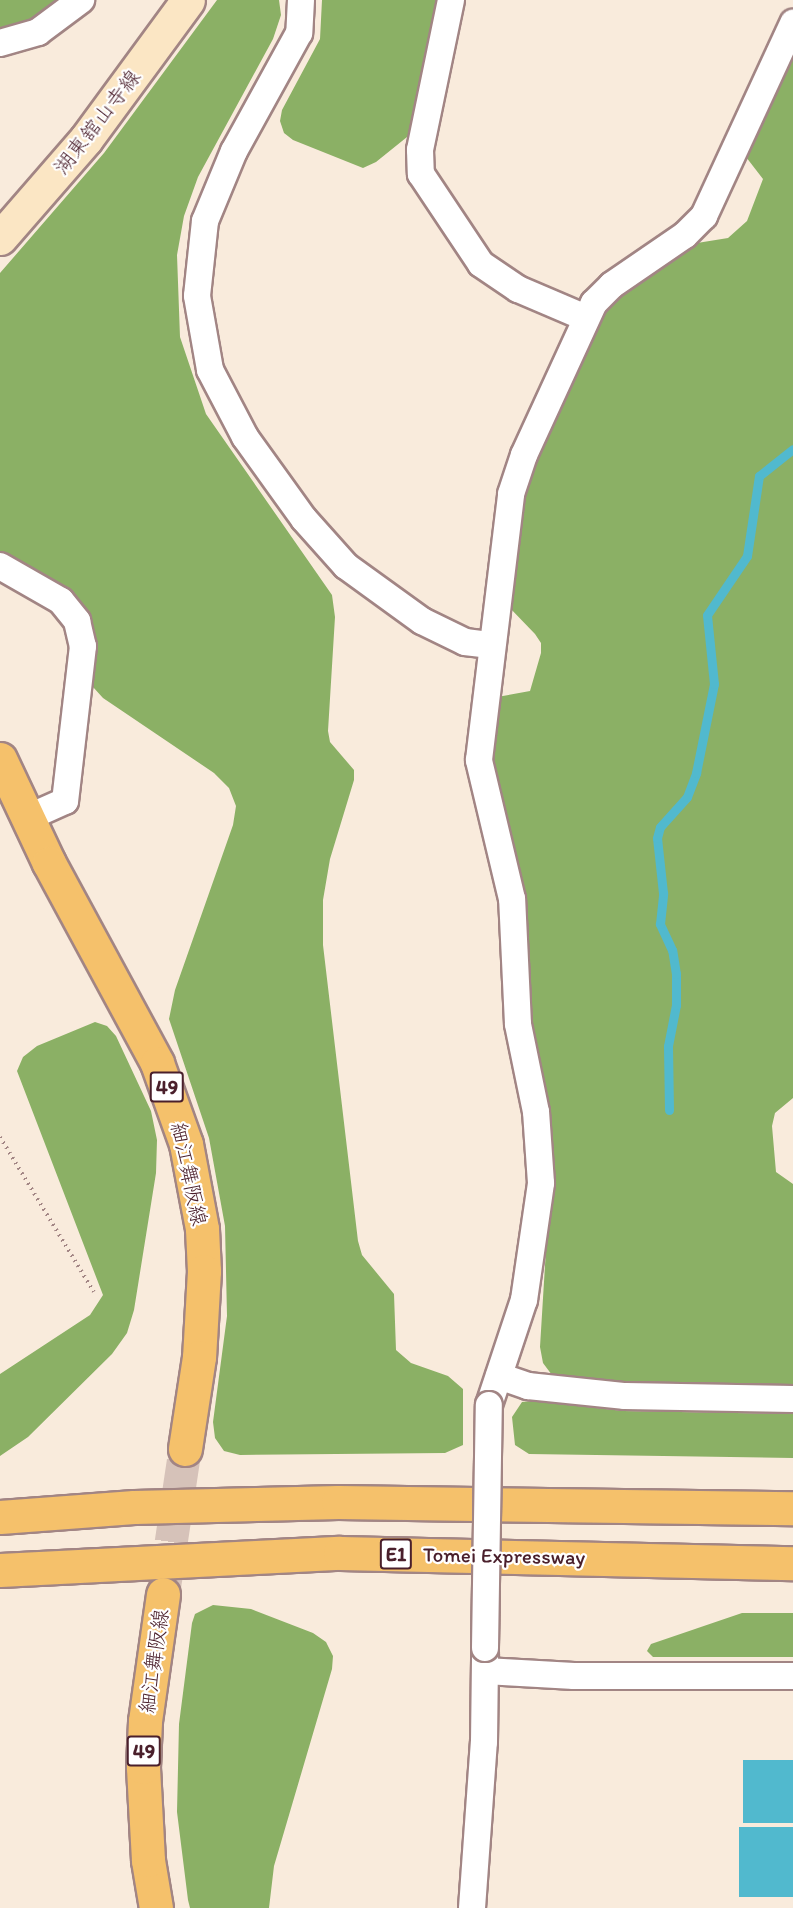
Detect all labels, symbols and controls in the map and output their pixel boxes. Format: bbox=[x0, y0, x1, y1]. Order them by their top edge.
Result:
street label: 湖東舘山寺線 bbox=[48, 65, 146, 179]
road number: 49 bbox=[149, 1070, 185, 1104]
street label: 細江舞阪線 bbox=[166, 1120, 212, 1228]
road number: E1 bbox=[380, 1537, 412, 1571]
street label: Tomei Expressway bbox=[423, 1542, 585, 1570]
street label: 細江舞阪線 bbox=[134, 1607, 174, 1715]
road number: 49 bbox=[126, 1734, 162, 1768]

